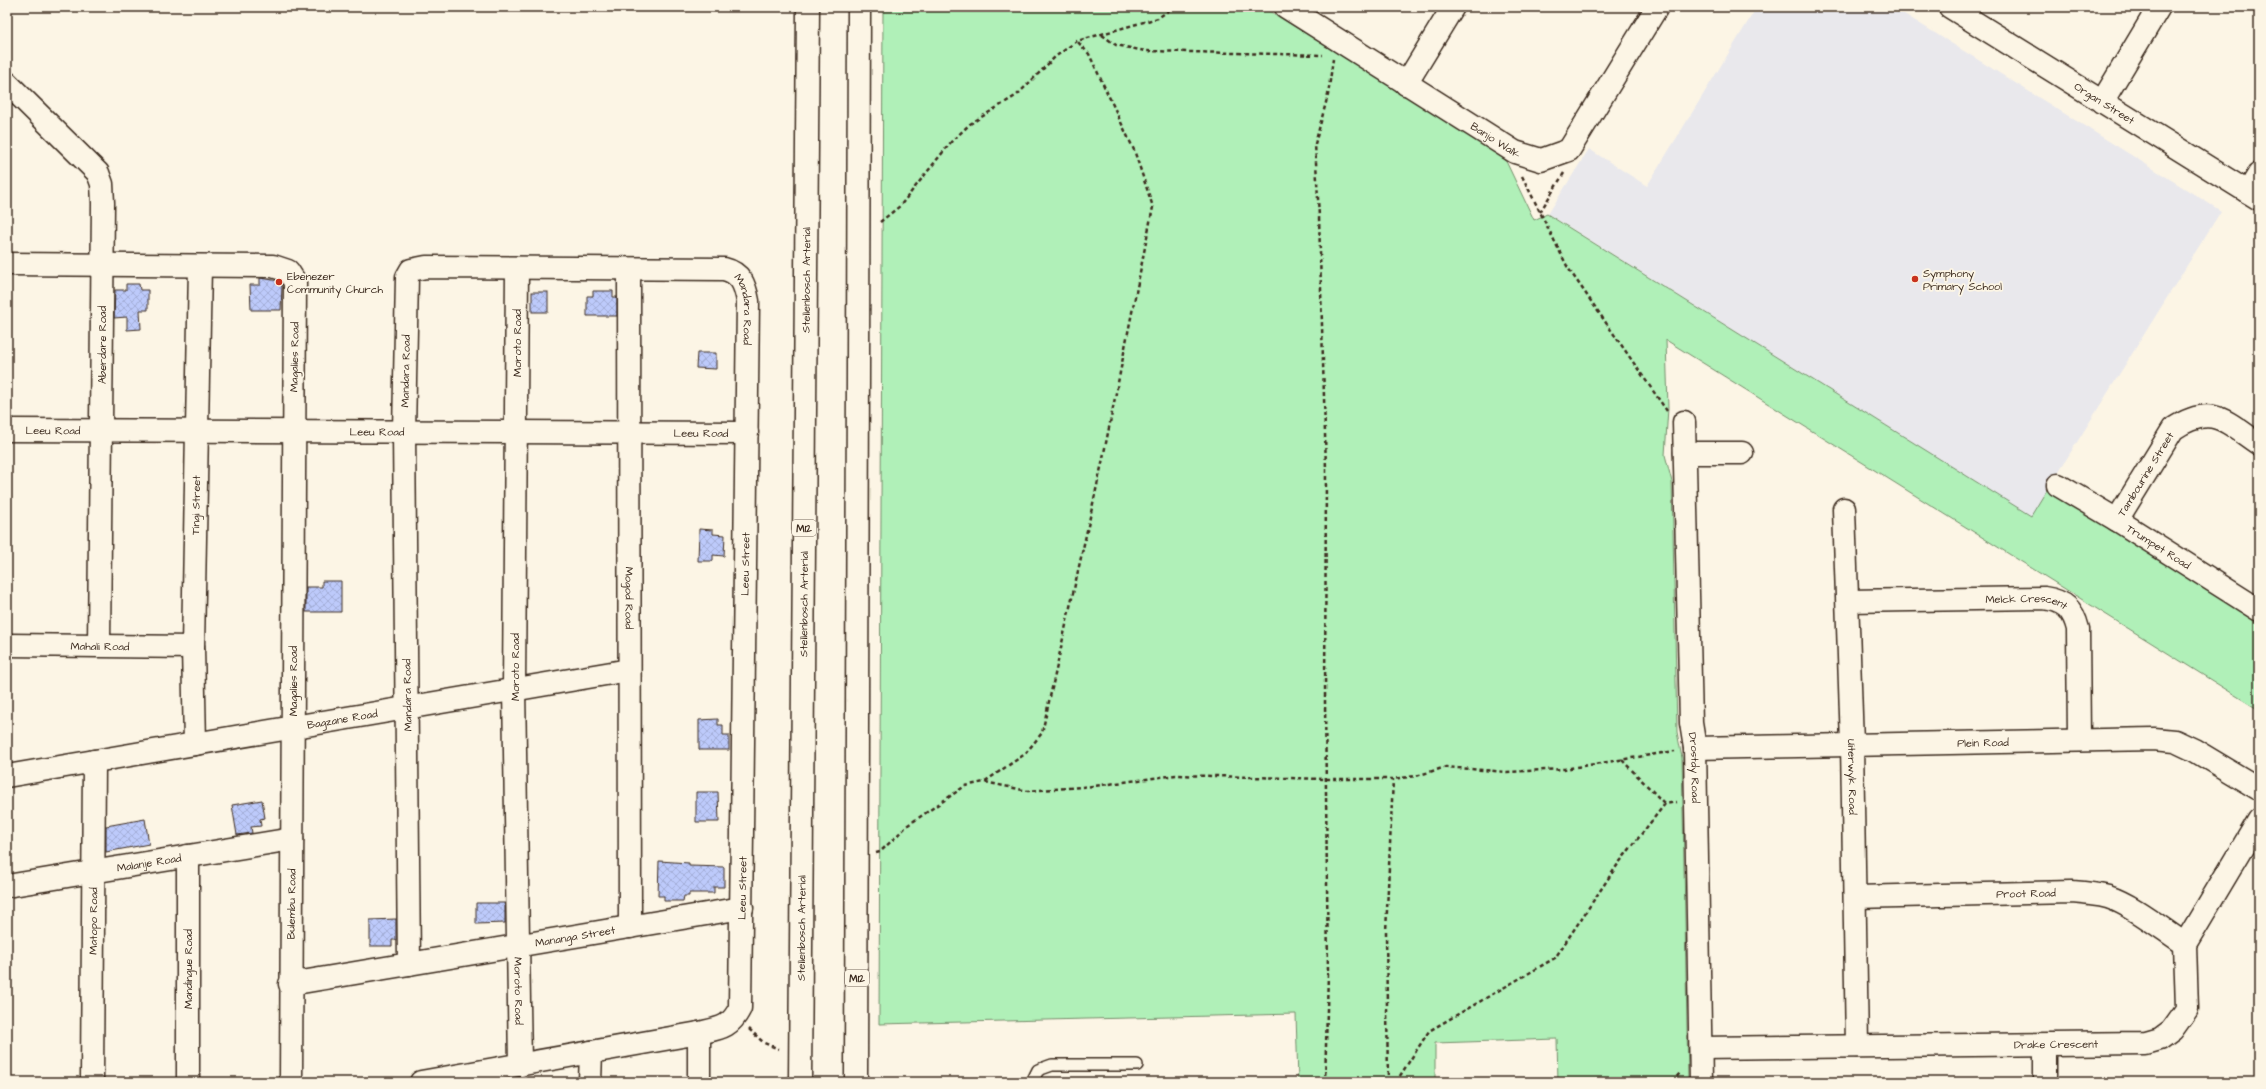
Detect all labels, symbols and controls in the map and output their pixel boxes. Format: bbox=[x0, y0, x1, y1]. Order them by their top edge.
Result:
street label: Organ Street bbox=[2071, 79, 2138, 128]
street label: Banjo Walk bbox=[1468, 119, 1522, 161]
street label: Stellenbosch Arterial bbox=[799, 227, 814, 333]
place label: Symphony Primary School bbox=[1923, 266, 2002, 295]
place label: Ebenezer Community Church bbox=[287, 269, 384, 298]
street label: Mandara Road bbox=[731, 271, 755, 345]
marker: Symphony Primary School bbox=[1910, 274, 1920, 284]
marker: Ebenezer Community Church bbox=[274, 277, 284, 287]
street label: Aberdare Road bbox=[95, 306, 110, 384]
street label: Moroto Road bbox=[510, 309, 525, 377]
street label: Magalies Road bbox=[286, 321, 304, 392]
street label: Mandara Road bbox=[397, 334, 414, 408]
street label: Leeu Road bbox=[26, 423, 81, 438]
street label: Leeu Road bbox=[350, 424, 405, 440]
street label: Leeu Road bbox=[674, 426, 729, 441]
street label: Tambourine Street bbox=[2114, 429, 2178, 519]
street label: Tingi Street bbox=[188, 474, 204, 535]
road number: M12 bbox=[792, 520, 816, 536]
street label: Trumpet Road bbox=[2123, 521, 2194, 573]
street label: Leeu Street bbox=[737, 532, 754, 596]
street label: Stellenbosch Arterial bbox=[796, 551, 812, 657]
street label: Mogod Road bbox=[620, 567, 637, 630]
street label: Melck Crescent bbox=[1985, 591, 2071, 613]
street label: Moroto Road bbox=[508, 633, 523, 701]
street label: Mahali Road bbox=[70, 639, 130, 654]
street label: Magalies Road bbox=[286, 645, 302, 716]
street label: Mandara Road bbox=[399, 658, 416, 732]
street label: Bagzane Road bbox=[306, 706, 379, 733]
street label: Drostdy Road bbox=[1685, 731, 1703, 803]
street label: Plein Road bbox=[1957, 735, 2009, 751]
street label: Uiterwyk Road bbox=[1843, 739, 1860, 815]
street label: Malanje Road bbox=[116, 850, 183, 876]
street label: Leeu Street bbox=[734, 856, 751, 920]
street label: Bulembu Road bbox=[283, 868, 300, 940]
street label: Stellenbosch Arterial bbox=[794, 875, 810, 981]
street label: Proot Road bbox=[1996, 885, 2056, 902]
street label: Matopo Road bbox=[86, 887, 101, 955]
street label: Mananga Street bbox=[534, 922, 617, 951]
street label: Mandingue Road bbox=[181, 929, 197, 1009]
street label: Moroto Road bbox=[510, 957, 526, 1025]
road number: M12 bbox=[845, 970, 869, 986]
street label: Drake Crescent bbox=[2014, 1037, 2099, 1052]

